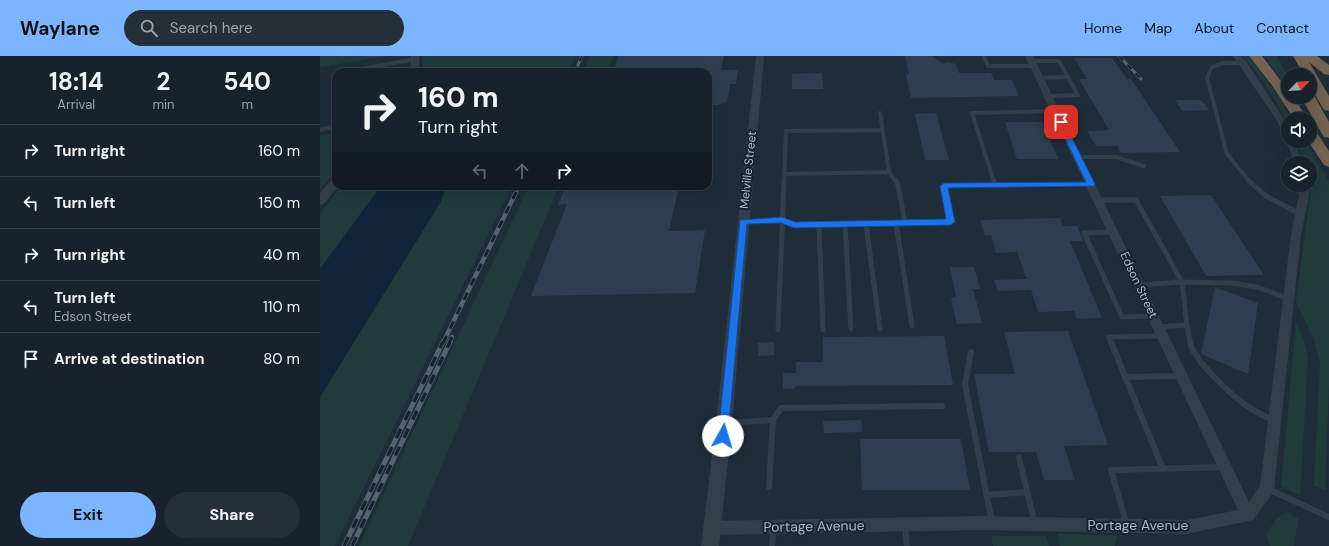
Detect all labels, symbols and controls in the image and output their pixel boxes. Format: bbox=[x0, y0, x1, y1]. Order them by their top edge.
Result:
search box bbox=[124, 10, 404, 46]
text: Waylane bbox=[20, 16, 100, 41]
icon: search bbox=[138, 17, 160, 39]
text: Search here bbox=[170, 18, 253, 38]
text: Home bbox=[1084, 19, 1122, 37]
text: Map bbox=[1144, 19, 1172, 37]
text: About bbox=[1194, 19, 1234, 37]
text: Contact bbox=[1256, 19, 1309, 37]
text: 18:14 bbox=[49, 66, 103, 97]
text: 2 bbox=[157, 66, 170, 97]
text: 540 bbox=[224, 66, 271, 97]
north arrow bbox=[1281, 68, 1317, 104]
map controls bbox=[1281, 68, 1317, 192]
text: 160 m bbox=[418, 79, 499, 116]
icon: right bbox=[352, 84, 404, 136]
text: Arrival bbox=[57, 96, 95, 113]
text: min bbox=[152, 96, 175, 113]
text: m bbox=[241, 96, 253, 113]
pin bbox=[1044, 105, 1078, 139]
icon: arrive bbox=[1050, 111, 1072, 133]
button: sound bbox=[1281, 112, 1317, 148]
text: Turn right bbox=[418, 115, 498, 139]
street label: Melville Street bbox=[736, 130, 760, 210]
icon: right bbox=[20, 140, 42, 162]
text: Turn right bbox=[54, 141, 125, 161]
text: 160 m bbox=[258, 141, 300, 161]
button: layers bbox=[1281, 156, 1317, 192]
icon: left bbox=[469, 160, 491, 182]
icon: ahead bbox=[511, 160, 533, 182]
icon: right bbox=[553, 160, 575, 182]
icon: left bbox=[20, 192, 42, 214]
text: Turn left bbox=[54, 193, 115, 213]
text: 150 m bbox=[259, 193, 300, 213]
icon: right bbox=[20, 244, 42, 266]
text: Turn right bbox=[54, 245, 125, 265]
text: 40 m bbox=[263, 245, 300, 265]
street label: Edson Street bbox=[1117, 249, 1161, 321]
text: Turn left bbox=[54, 288, 115, 308]
icon: left bbox=[20, 296, 42, 318]
text: 110 m bbox=[263, 297, 300, 317]
text: Edson Street bbox=[54, 308, 132, 325]
icon: arrive bbox=[20, 348, 42, 370]
text: Arrive at destination bbox=[54, 349, 205, 369]
text: 80 m bbox=[263, 349, 300, 369]
position arrow bbox=[702, 415, 744, 457]
button: Exit bbox=[20, 492, 156, 538]
button: Share bbox=[164, 492, 300, 538]
street label: Portage Avenue bbox=[763, 516, 865, 536]
street label: Portage Avenue bbox=[1087, 516, 1189, 534]

